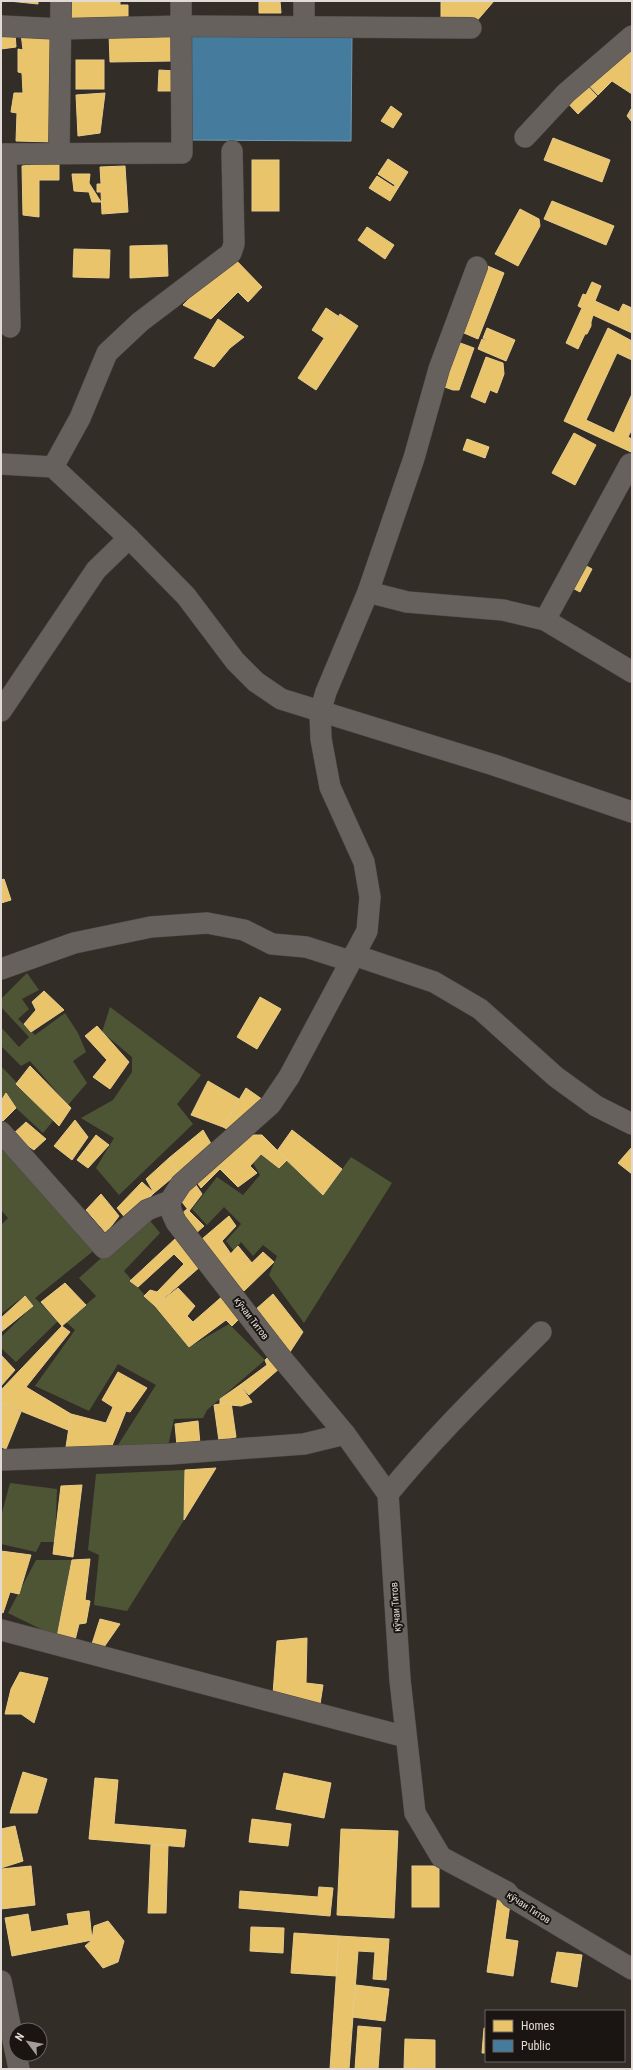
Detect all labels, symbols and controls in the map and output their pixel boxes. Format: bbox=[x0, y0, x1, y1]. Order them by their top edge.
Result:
street label: кӯчаи Титов bbox=[232, 1295, 271, 1341]
street label: кӯчаи Титов bbox=[388, 1582, 403, 1632]
street label: кӯчаи Титов bbox=[505, 1889, 553, 1926]
legend bbox=[485, 2010, 625, 2062]
text: Homes bbox=[521, 2019, 555, 2033]
north arrow bbox=[8, 2022, 48, 2062]
text: N bbox=[13, 2030, 27, 2043]
text: Public bbox=[521, 2039, 551, 2053]

